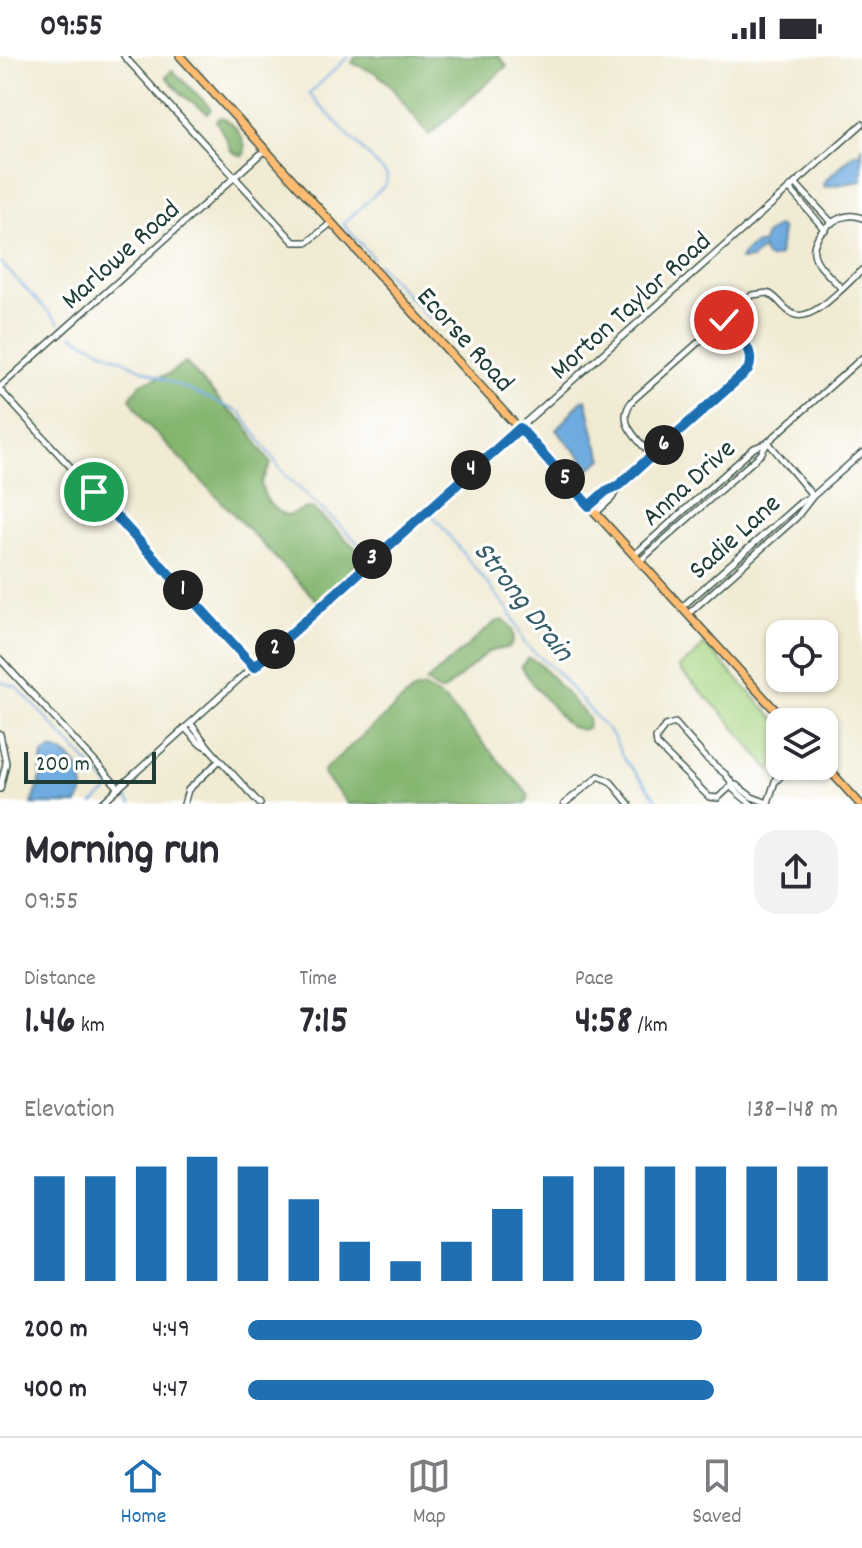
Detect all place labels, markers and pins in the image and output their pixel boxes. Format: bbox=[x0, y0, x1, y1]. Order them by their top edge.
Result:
pin bbox=[690, 286, 758, 354]
pin: 6 bbox=[644, 425, 684, 465]
pin: 4 bbox=[451, 450, 491, 490]
pin bbox=[60, 458, 128, 526]
pin: 5 bbox=[545, 459, 585, 499]
pin: 3 bbox=[352, 539, 392, 579]
pin: 1 bbox=[163, 570, 203, 610]
pin: 2 bbox=[255, 629, 295, 669]

